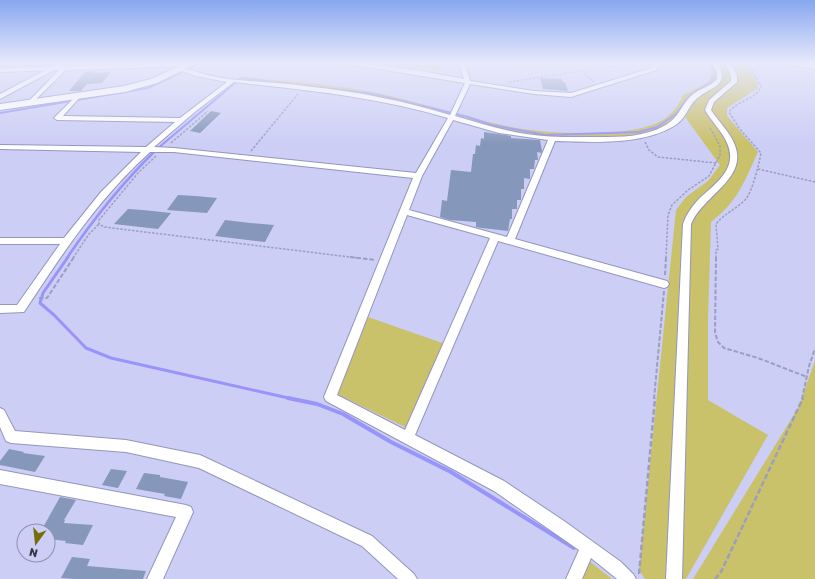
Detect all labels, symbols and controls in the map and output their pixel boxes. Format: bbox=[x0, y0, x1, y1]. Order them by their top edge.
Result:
north arrow bbox=[16, 523, 56, 563]
text: N bbox=[28, 546, 39, 561]

